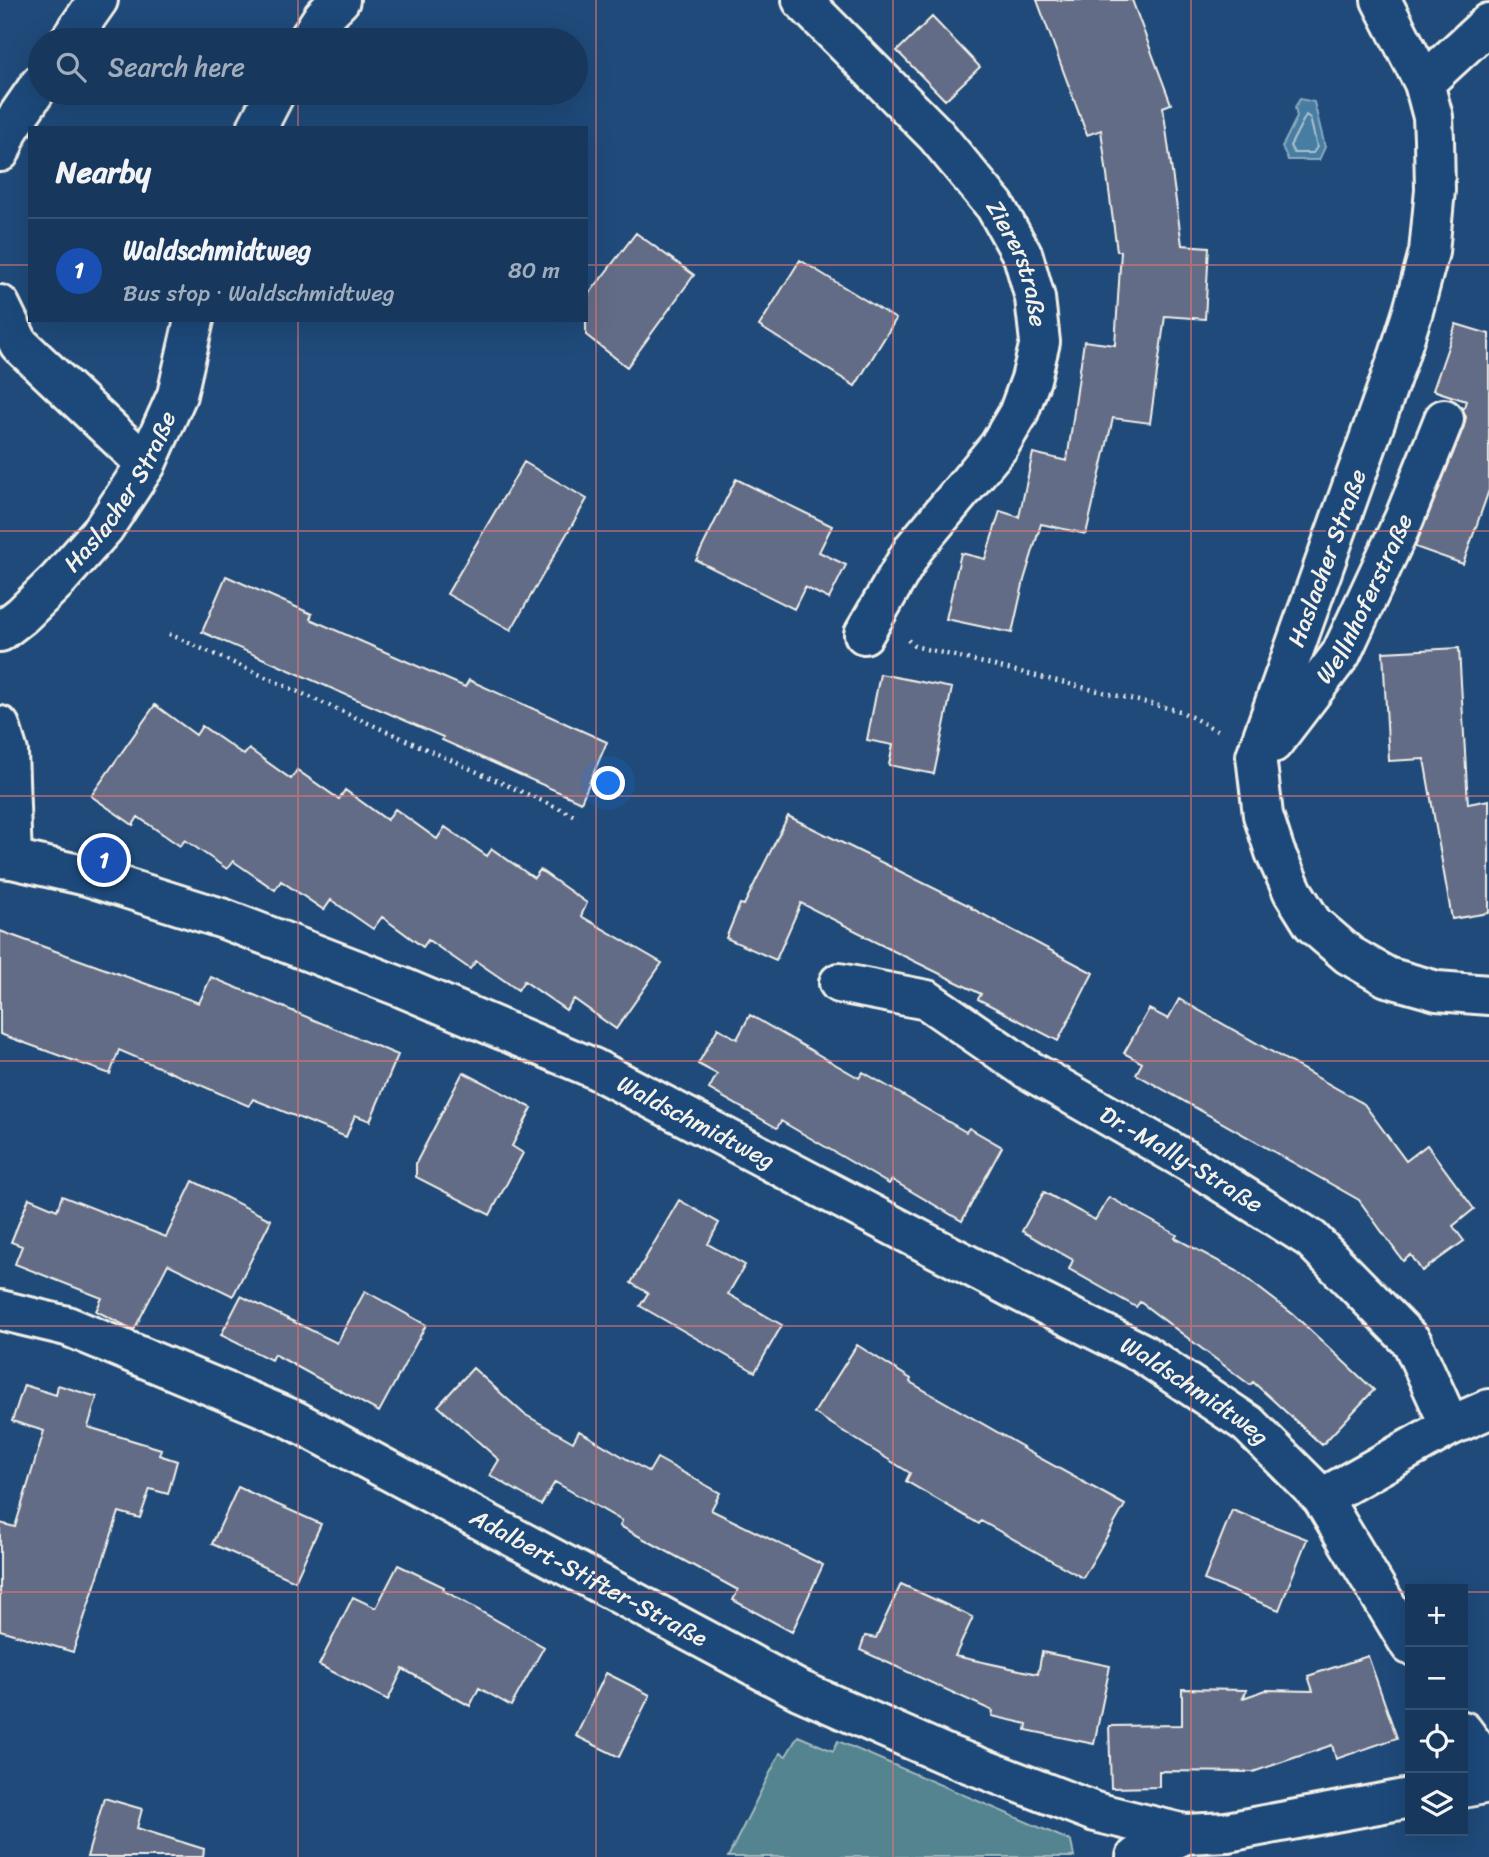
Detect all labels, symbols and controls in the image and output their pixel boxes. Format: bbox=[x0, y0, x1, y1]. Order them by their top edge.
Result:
search box bbox=[28, 28, 588, 105]
text: Search here bbox=[108, 44, 245, 90]
icon: search bbox=[52, 48, 90, 86]
text: Nearby bbox=[56, 145, 151, 199]
street label: Ziererstraße bbox=[974, 192, 1059, 329]
text: Waldschmidtweg bbox=[123, 227, 311, 273]
text: 1 bbox=[74, 250, 84, 291]
text: 80 m bbox=[508, 250, 560, 291]
text: Bus stop · Waldschmidtweg bbox=[123, 273, 395, 314]
street label: Haslacher Straße bbox=[53, 404, 188, 582]
street label: Haslacher Straße bbox=[1275, 463, 1379, 653]
street label: Wellnhoferstraße bbox=[1304, 506, 1425, 693]
your location bbox=[591, 766, 625, 800]
pin: 1 bbox=[81, 834, 127, 886]
street label: Waldschmidtweg bbox=[609, 1063, 783, 1181]
street label: Dr.-Mally-Straße bbox=[1092, 1094, 1272, 1225]
street label: Waldschmidtweg bbox=[1113, 1324, 1280, 1456]
street label: Adalbert-Stifter-Straße bbox=[461, 1496, 716, 1659]
map controls bbox=[1405, 1584, 1468, 1836]
button: + bbox=[1405, 1584, 1468, 1647]
button: − bbox=[1405, 1647, 1468, 1710]
button: locate bbox=[1405, 1710, 1468, 1773]
button: layers bbox=[1405, 1773, 1468, 1836]

